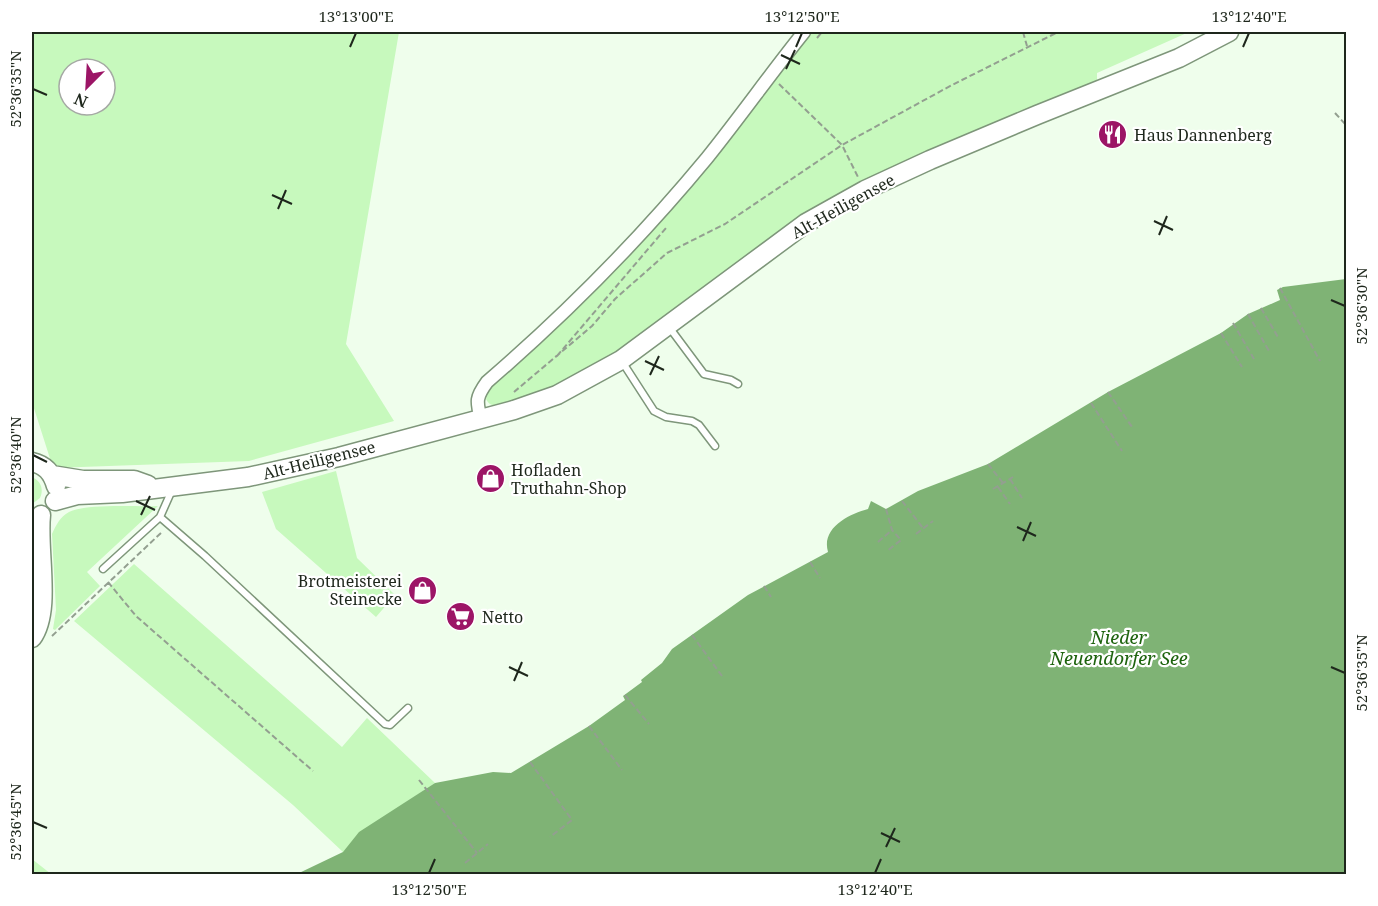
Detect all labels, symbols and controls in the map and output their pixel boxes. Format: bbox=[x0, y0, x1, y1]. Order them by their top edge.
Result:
text: 13°13'00"E bbox=[318, 6, 394, 26]
text: 13°12'50"E bbox=[764, 6, 840, 26]
text: 13°12'40"E bbox=[1211, 6, 1287, 26]
text: 52°36'35"N bbox=[5, 50, 25, 128]
north arrow bbox=[57, 57, 117, 117]
text: N bbox=[70, 88, 91, 113]
restaurant icon: Haus Dannenberg bbox=[1097, 119, 1129, 151]
place label: Haus Dannenberg bbox=[1134, 124, 1272, 146]
street label: Alt-Heiligensee bbox=[787, 168, 899, 244]
text: 52°36'30"N bbox=[1351, 267, 1371, 345]
text: 52°36'40"N bbox=[5, 416, 25, 494]
street label: Alt-Heiligensee bbox=[260, 435, 378, 485]
place label: Hofladen Truthahn-Shop bbox=[511, 459, 627, 499]
shop icon: Hofladen Truthahn-Shop bbox=[474, 463, 506, 495]
place label: Brotmeisterei Steinecke bbox=[298, 570, 402, 610]
shop icon: Brotmeisterei Steinecke bbox=[407, 574, 439, 606]
supermarket icon: Netto bbox=[445, 601, 477, 633]
place label: Netto bbox=[482, 606, 523, 628]
water label: Nieder Neuendorfer See bbox=[1049, 625, 1188, 670]
text: 52°36'35"N bbox=[1351, 634, 1371, 712]
text: 52°36'45"N bbox=[5, 783, 25, 861]
text: 13°12'50"E bbox=[391, 879, 467, 899]
text: 13°12'40"E bbox=[837, 879, 913, 899]

